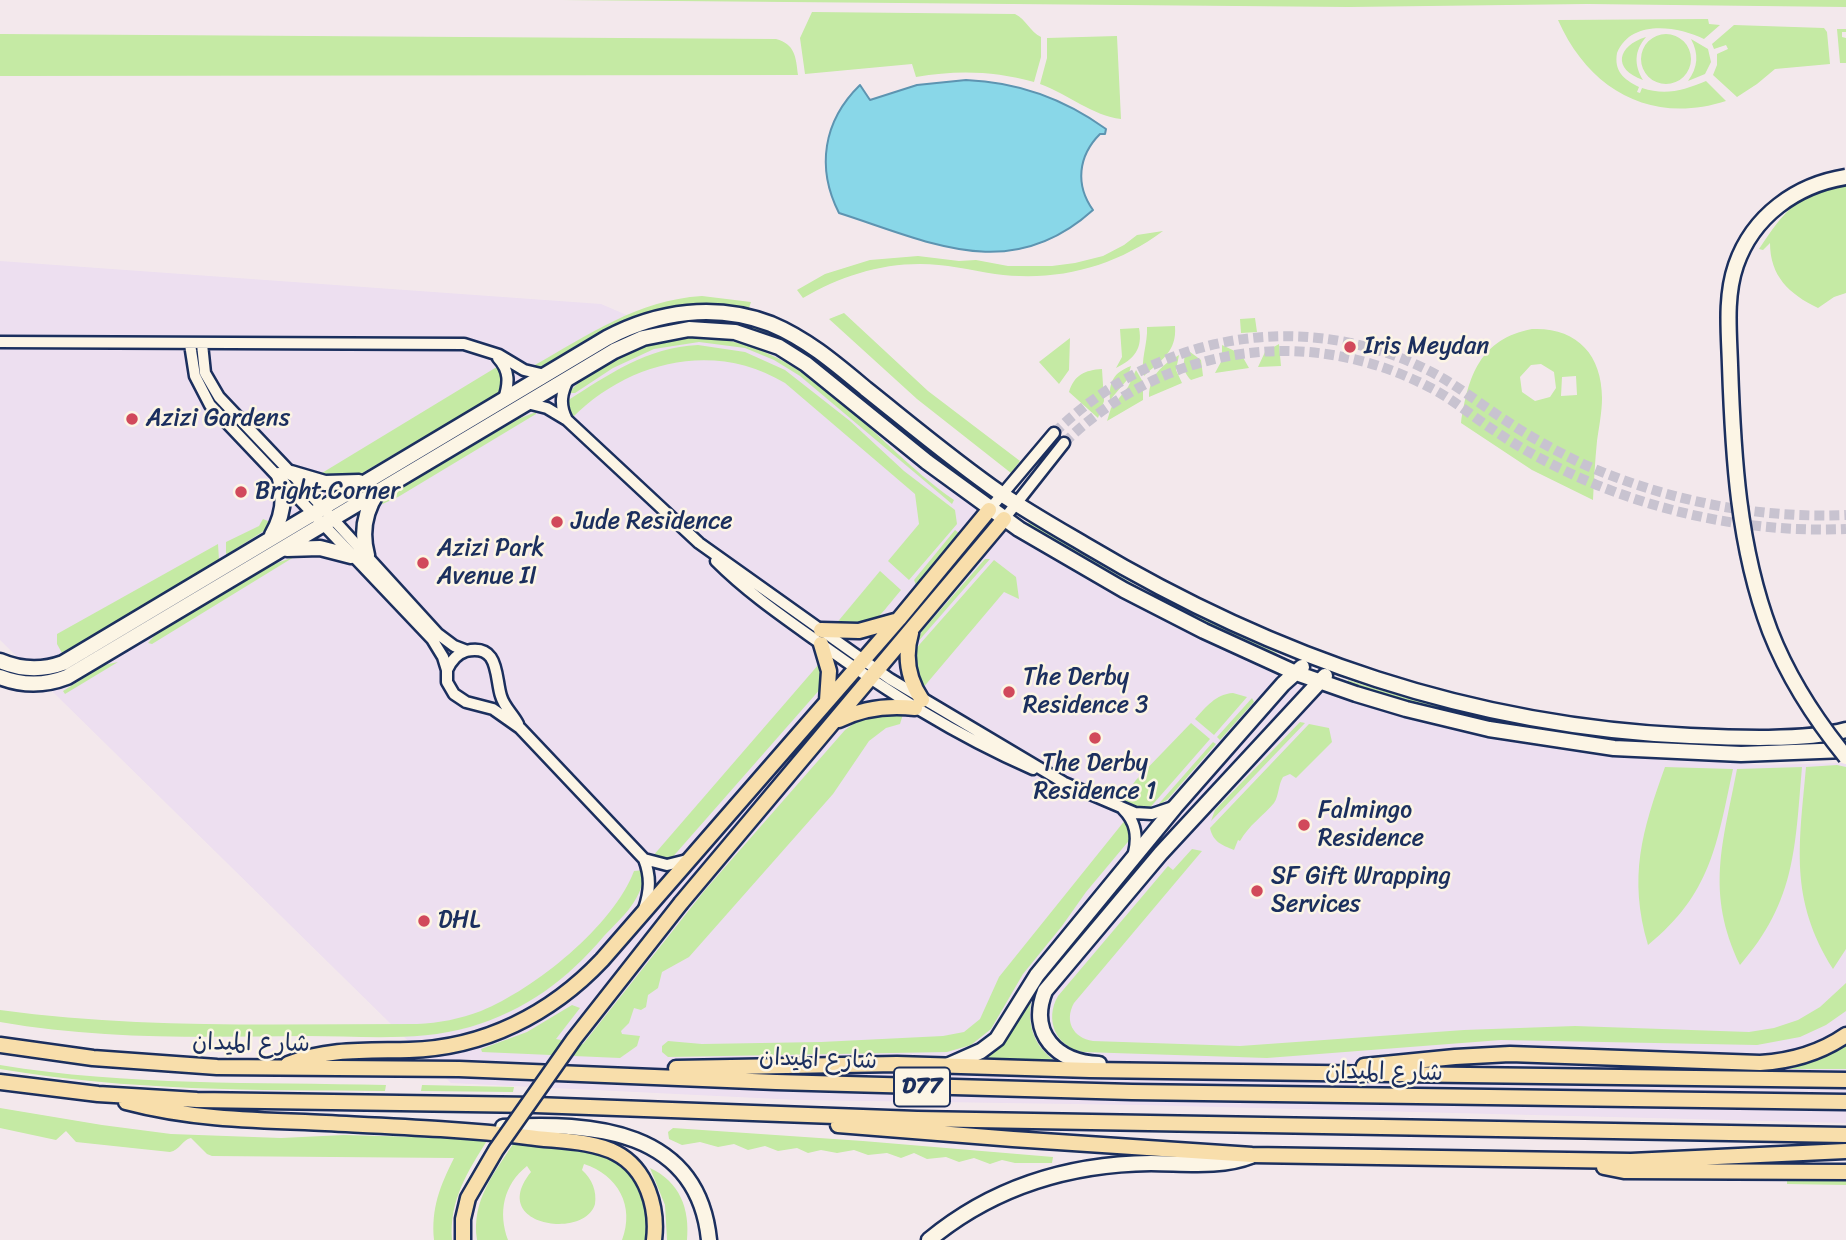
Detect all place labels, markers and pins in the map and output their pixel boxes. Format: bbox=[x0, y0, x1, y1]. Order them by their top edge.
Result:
place label: Iris Meydan bbox=[1364, 333, 1489, 361]
marker: Iris Meydan bbox=[1342, 339, 1358, 355]
place label: Azizi Gardens bbox=[146, 405, 290, 433]
marker: Azizi Gardens bbox=[124, 411, 140, 427]
place label: Bright Corner bbox=[255, 478, 400, 506]
marker: Bright Corner bbox=[233, 484, 249, 500]
place label: Jude Residence bbox=[571, 508, 732, 536]
marker: Jude Residence bbox=[549, 514, 565, 530]
place label: Azizi Park Avenue II bbox=[437, 535, 544, 591]
marker: Azizi Park Avenue II bbox=[415, 555, 431, 571]
place label: The Derby Residence 3 bbox=[1023, 664, 1149, 720]
marker: The Derby Residence 3 bbox=[1001, 684, 1017, 700]
marker: The Derby Residence 1 bbox=[1087, 730, 1103, 746]
place label: The Derby Residence 1 bbox=[1034, 750, 1156, 806]
place label: Falmingo Residence bbox=[1318, 797, 1424, 853]
marker: Falmingo Residence bbox=[1296, 817, 1312, 833]
place label: SF Gift Wrapping Services bbox=[1271, 863, 1451, 919]
marker: SF Gift Wrapping Services bbox=[1249, 883, 1265, 899]
place label: DHL bbox=[438, 907, 480, 935]
marker: DHL bbox=[416, 913, 432, 929]

